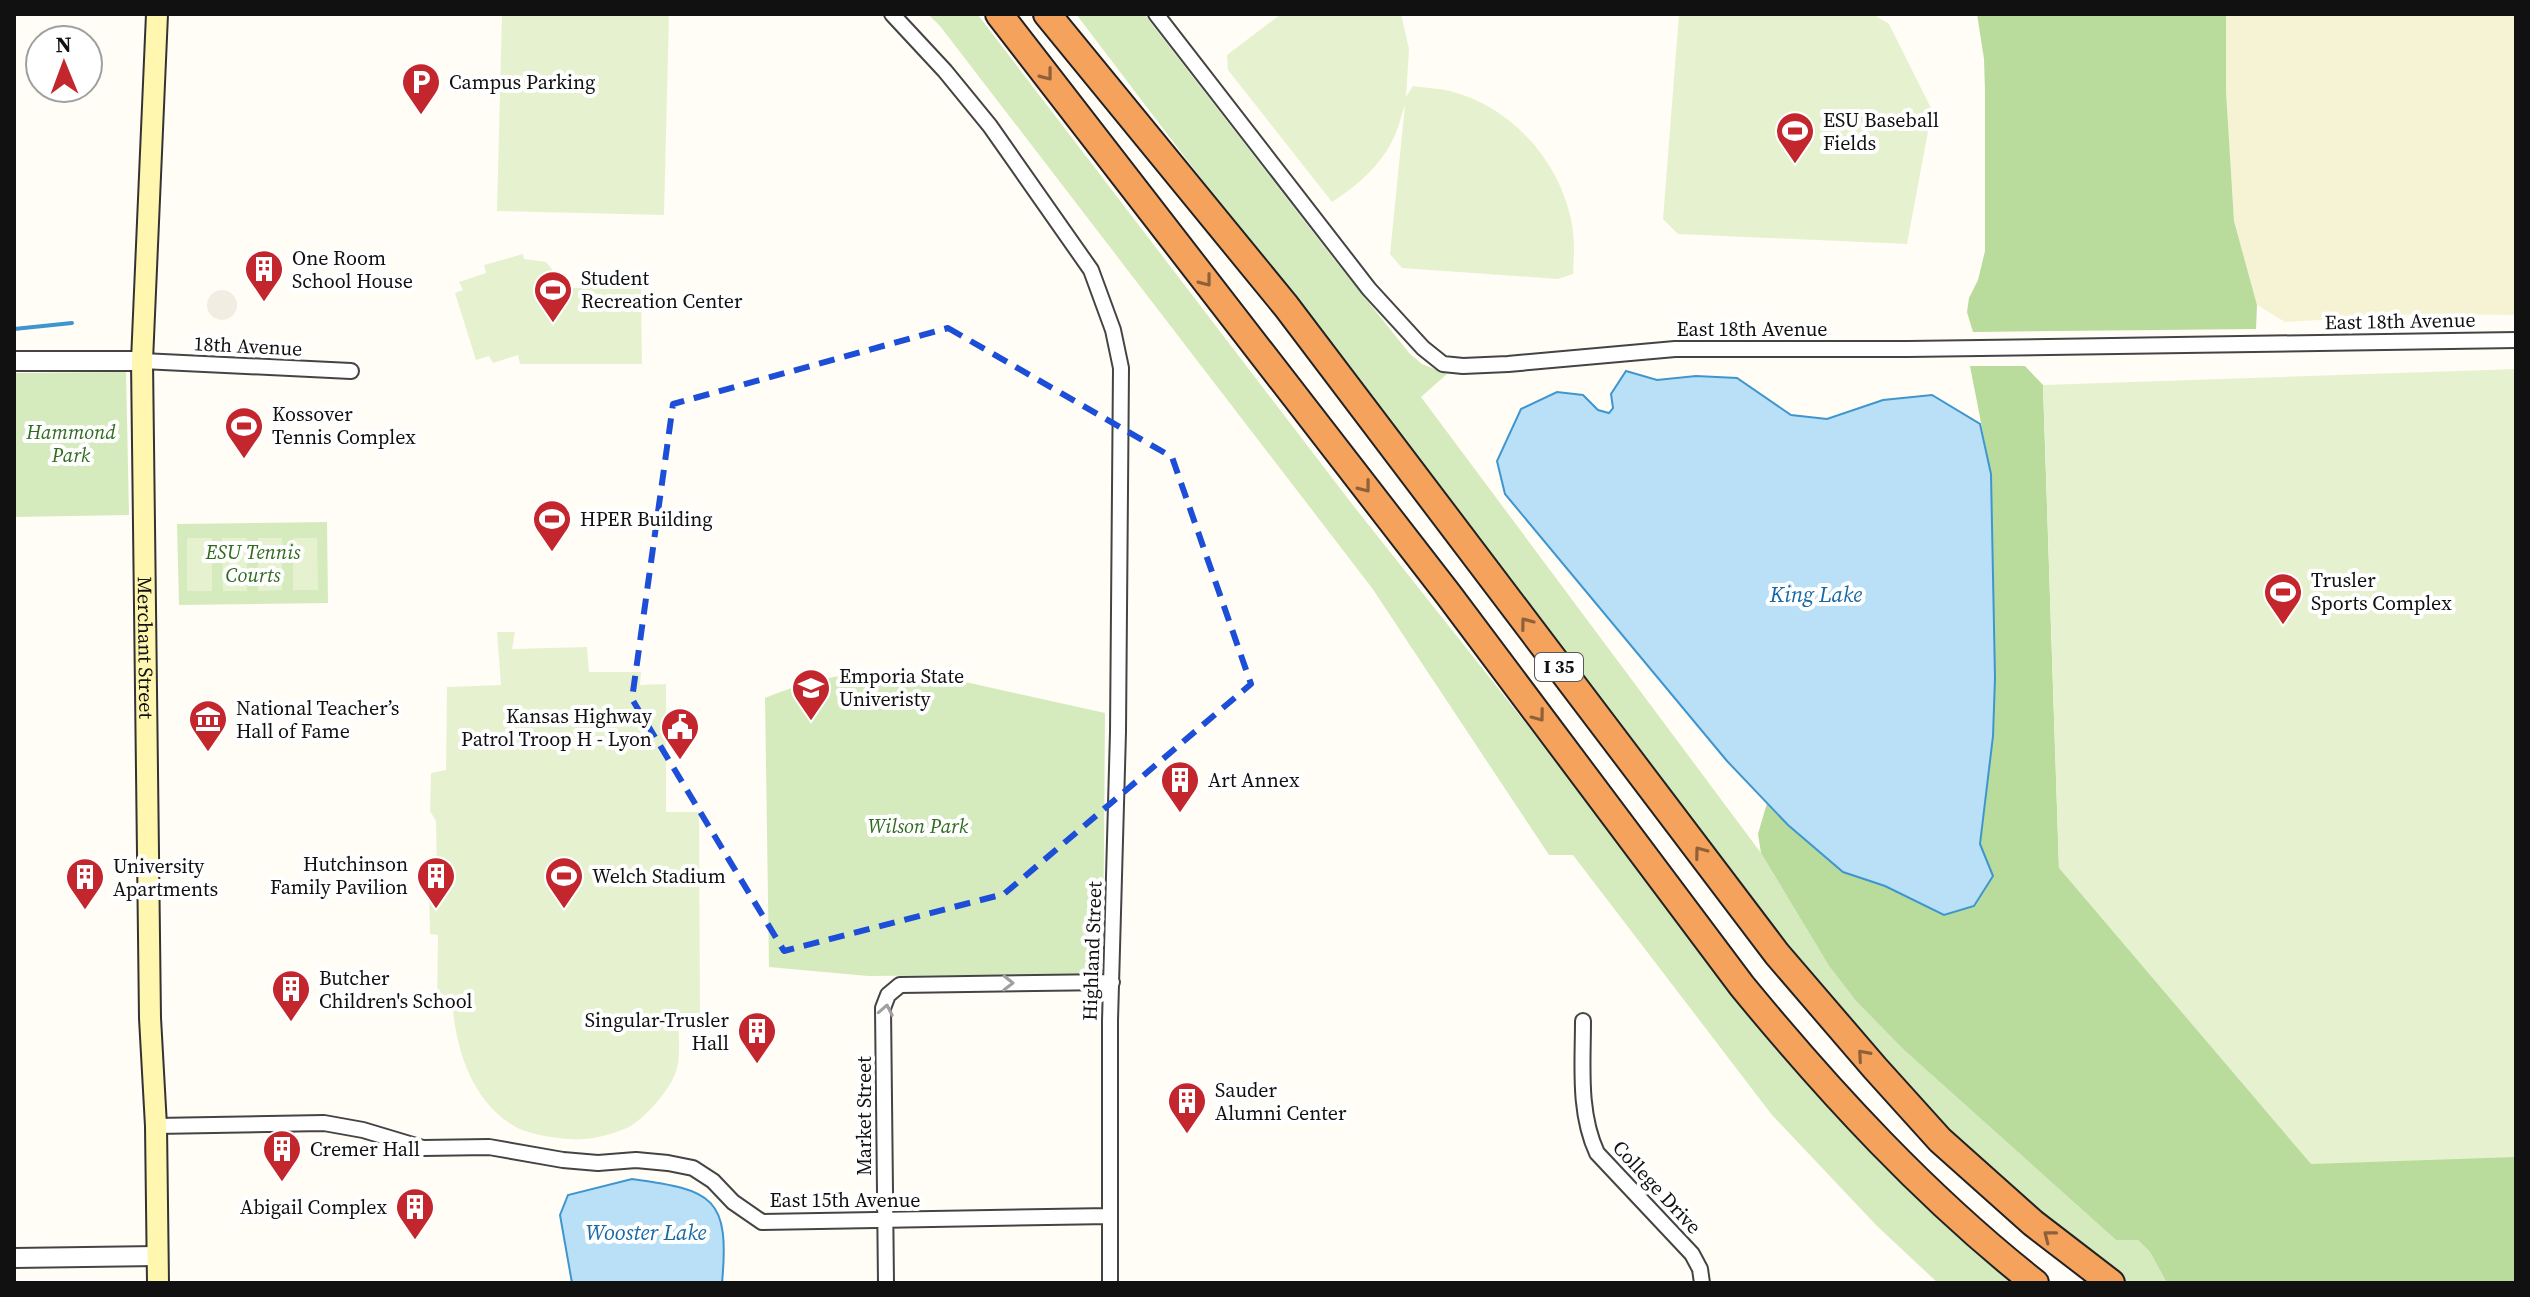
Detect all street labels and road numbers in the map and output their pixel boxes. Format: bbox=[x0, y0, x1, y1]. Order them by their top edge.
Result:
street label: East 18th Avenue bbox=[2324, 306, 2476, 336]
street label: East 18th Avenue bbox=[1677, 315, 1827, 343]
street label: 18th Avenue bbox=[193, 329, 303, 363]
street label: Merchant Street bbox=[131, 576, 160, 720]
road number: I 35 bbox=[1535, 653, 1583, 681]
street label: Highland Street bbox=[1076, 880, 1108, 1021]
street label: Market Street bbox=[850, 1056, 878, 1176]
street label: College Drive bbox=[1606, 1134, 1708, 1240]
street label: East 15th Avenue bbox=[770, 1186, 920, 1214]

